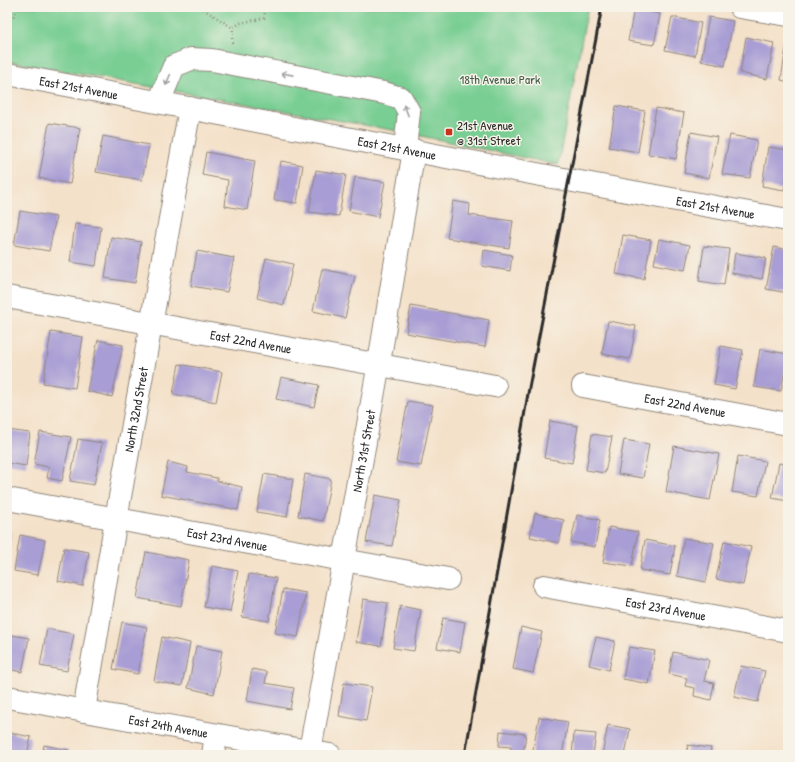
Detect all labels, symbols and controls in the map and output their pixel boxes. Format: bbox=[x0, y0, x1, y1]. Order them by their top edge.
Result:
one-way arrow bbox=[281, 70, 294, 78]
park label: 18th Avenue Park bbox=[460, 70, 541, 88]
street label: East 21st Avenue bbox=[38, 71, 120, 104]
one-way arrow bbox=[164, 73, 172, 85]
one-way arrow bbox=[402, 104, 410, 116]
place label: 21st Avenue @ 31st Street bbox=[457, 116, 521, 149]
marker: 21st Avenue @ 31st Street bbox=[444, 127, 454, 137]
street label: East 21st Avenue bbox=[356, 131, 438, 164]
street label: East 21st Avenue bbox=[675, 191, 756, 223]
street label: East 22nd Avenue bbox=[209, 325, 293, 358]
street label: North 32nd Street bbox=[119, 365, 152, 454]
street label: East 22nd Avenue bbox=[643, 389, 727, 421]
street label: North 31st Street bbox=[347, 408, 380, 493]
street label: East 23rd Avenue bbox=[186, 523, 269, 555]
street label: East 23rd Avenue bbox=[624, 592, 708, 625]
street label: East 24th Avenue bbox=[127, 710, 210, 742]

